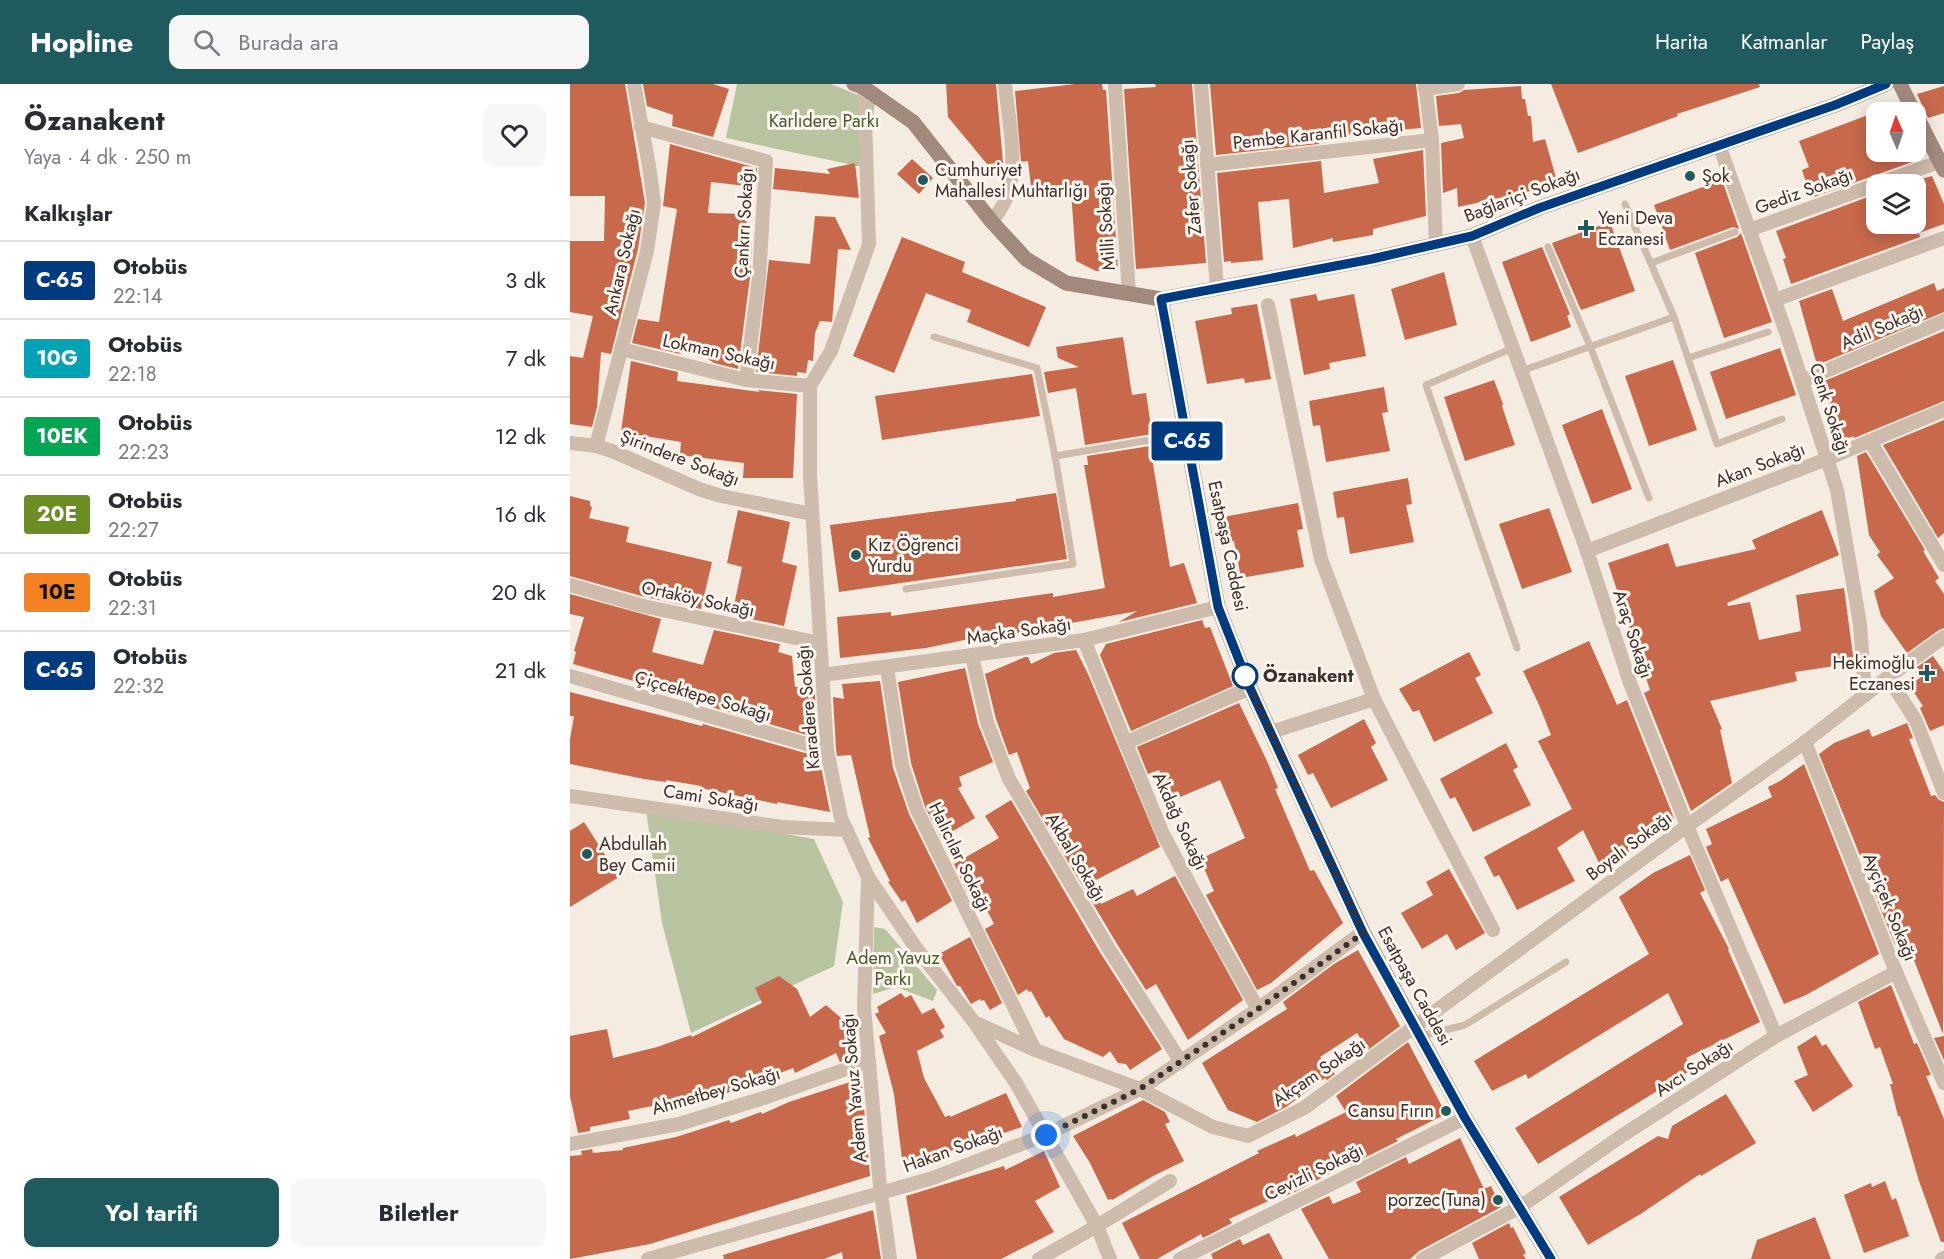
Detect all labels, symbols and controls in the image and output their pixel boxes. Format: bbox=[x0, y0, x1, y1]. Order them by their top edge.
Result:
search box bbox=[169, 15, 589, 69]
text: Hopline bbox=[30, 22, 133, 63]
icon: search bbox=[190, 26, 223, 59]
text: Burada ara bbox=[238, 26, 339, 58]
text: Harita bbox=[1655, 27, 1708, 57]
text: Katmanlar bbox=[1741, 27, 1827, 57]
text: Paylaş bbox=[1860, 27, 1914, 57]
text: Özanakent bbox=[24, 100, 165, 141]
north arrow bbox=[1866, 102, 1926, 162]
map controls bbox=[1866, 102, 1926, 234]
button: heart bbox=[483, 104, 546, 167]
park label: Karlıdere Parkı bbox=[769, 108, 879, 134]
street label: Pembe Karanfil Sokağı bbox=[1231, 112, 1405, 156]
street label: Zafer Sokağı bbox=[1174, 138, 1208, 236]
text: Yaya · 4 dk · 250 m bbox=[24, 143, 191, 172]
place label: Cumhuriyet Mahallesi Muhtarlığı bbox=[935, 157, 1088, 204]
street label: Bağlariçi Sokağı bbox=[1460, 161, 1584, 229]
street label: Gediz Sokağı bbox=[1751, 161, 1857, 221]
place label: Şok bbox=[1702, 163, 1730, 189]
street label: Çankırı Sokağı bbox=[728, 167, 760, 279]
marker: Şok bbox=[1683, 169, 1697, 183]
marker: Cumhuriyet Mahallesi Muhtarlığı bbox=[916, 173, 930, 187]
button: layers bbox=[1866, 174, 1926, 234]
street label: Milli Sokağı bbox=[1090, 181, 1122, 271]
text: Kalkışlar bbox=[24, 197, 113, 229]
place label: Yeni Deva Eczanesi bbox=[1598, 205, 1673, 252]
street label: Ankara Sokağı bbox=[597, 206, 647, 318]
marker: Yeni Deva Eczanesi bbox=[1579, 221, 1593, 235]
text: Otobüs bbox=[113, 250, 187, 282]
text: 3 dk bbox=[505, 264, 546, 296]
text: C-65 bbox=[36, 265, 83, 295]
text: 22:14 bbox=[113, 282, 162, 311]
street label: Adil Sokağı bbox=[1837, 298, 1927, 356]
street label: Lokman Sokağı bbox=[660, 327, 778, 377]
text: Otobüs bbox=[108, 328, 182, 360]
text: 7 dk bbox=[506, 342, 546, 374]
text: 10G bbox=[36, 343, 78, 373]
text: 22:18 bbox=[108, 360, 157, 389]
street label: Cenk Sokağı bbox=[1803, 360, 1857, 458]
text: Otobüs bbox=[118, 406, 192, 438]
text: 12 dk bbox=[495, 420, 546, 452]
text: 10EK bbox=[36, 421, 88, 451]
line badge: C-65 bbox=[1145, 422, 1229, 460]
street label: Şirindere Sokağı bbox=[616, 423, 744, 493]
text: C-65 bbox=[1164, 426, 1210, 456]
street label: Akan Sokağı bbox=[1711, 436, 1809, 494]
text: 22:23 bbox=[118, 438, 169, 467]
street label: Esatpaşa Caddesi bbox=[1201, 478, 1255, 614]
text: Otobüs bbox=[108, 484, 182, 516]
text: 16 dk bbox=[495, 498, 546, 530]
text: 20E bbox=[37, 499, 77, 529]
text: 22:27 bbox=[108, 516, 159, 545]
place label: Kız Öğrenci Yurdu bbox=[868, 532, 959, 579]
marker: Kız Öğrenci Yurdu bbox=[849, 548, 863, 562]
text: Otobüs bbox=[108, 562, 182, 594]
street label: Ortaköy Sokağı bbox=[639, 574, 757, 624]
text: 20 dk bbox=[491, 576, 546, 608]
text: 10E bbox=[38, 577, 76, 607]
street label: Araç Sokağı bbox=[1606, 586, 1660, 682]
text: 22:31 bbox=[108, 594, 157, 623]
street label: Maçka Sokağı bbox=[965, 611, 1073, 651]
text: Otobüs bbox=[113, 640, 187, 672]
street label: Karadere Sokağı bbox=[790, 644, 826, 770]
place label: Hekimoğlu Eczanesi bbox=[1833, 650, 1915, 697]
text: 21 dk bbox=[495, 654, 546, 686]
text: C-65 bbox=[36, 655, 83, 685]
marker: Özanakent bbox=[1232, 663, 1258, 689]
place label: Özanakent bbox=[1263, 663, 1354, 689]
street label: Çiçcektepe Sokağı bbox=[632, 664, 774, 728]
marker: Hekimoğlu Eczanesi bbox=[1920, 666, 1934, 680]
text: 22:32 bbox=[113, 672, 164, 701]
street label: Akdağ Sokağı bbox=[1146, 768, 1214, 874]
street label: Cami Sokağı bbox=[661, 778, 761, 818]
street label: Halıcılar Sokağı bbox=[922, 798, 998, 916]
street label: Boyalı Sokağı bbox=[1581, 805, 1677, 887]
street label: Akbal Sokağı bbox=[1039, 808, 1113, 906]
place label: Abdullah Bey Camii bbox=[599, 831, 676, 878]
marker: Abdullah Bey Camii bbox=[580, 847, 594, 861]
street label: Ayçiçek Sokağı bbox=[1857, 849, 1923, 965]
street label: Esatpaşa Caddesi bbox=[1371, 922, 1459, 1050]
park label: Adem Yavuz Parkı bbox=[846, 945, 940, 992]
street label: Adem Yavuz Sokağı bbox=[835, 1012, 873, 1164]
street label: Akçam Sokağı bbox=[1267, 1031, 1371, 1113]
street label: Avcı Sokağı bbox=[1650, 1033, 1738, 1103]
street label: Ahmetbey Sokağı bbox=[649, 1060, 783, 1122]
place label: Cansu Fırın bbox=[1348, 1098, 1434, 1124]
marker: Cansu Fırın bbox=[1439, 1104, 1453, 1118]
street label: Hakan Sokağı bbox=[900, 1119, 1006, 1179]
your location bbox=[1031, 1120, 1061, 1150]
street label: Cevizli Sokağı bbox=[1260, 1137, 1368, 1207]
button: Yol tarifi bbox=[24, 1178, 279, 1247]
button: Biletler bbox=[291, 1178, 546, 1247]
place label: porzec(Tuna) bbox=[1388, 1187, 1486, 1213]
marker: porzec(Tuna) bbox=[1491, 1193, 1505, 1207]

